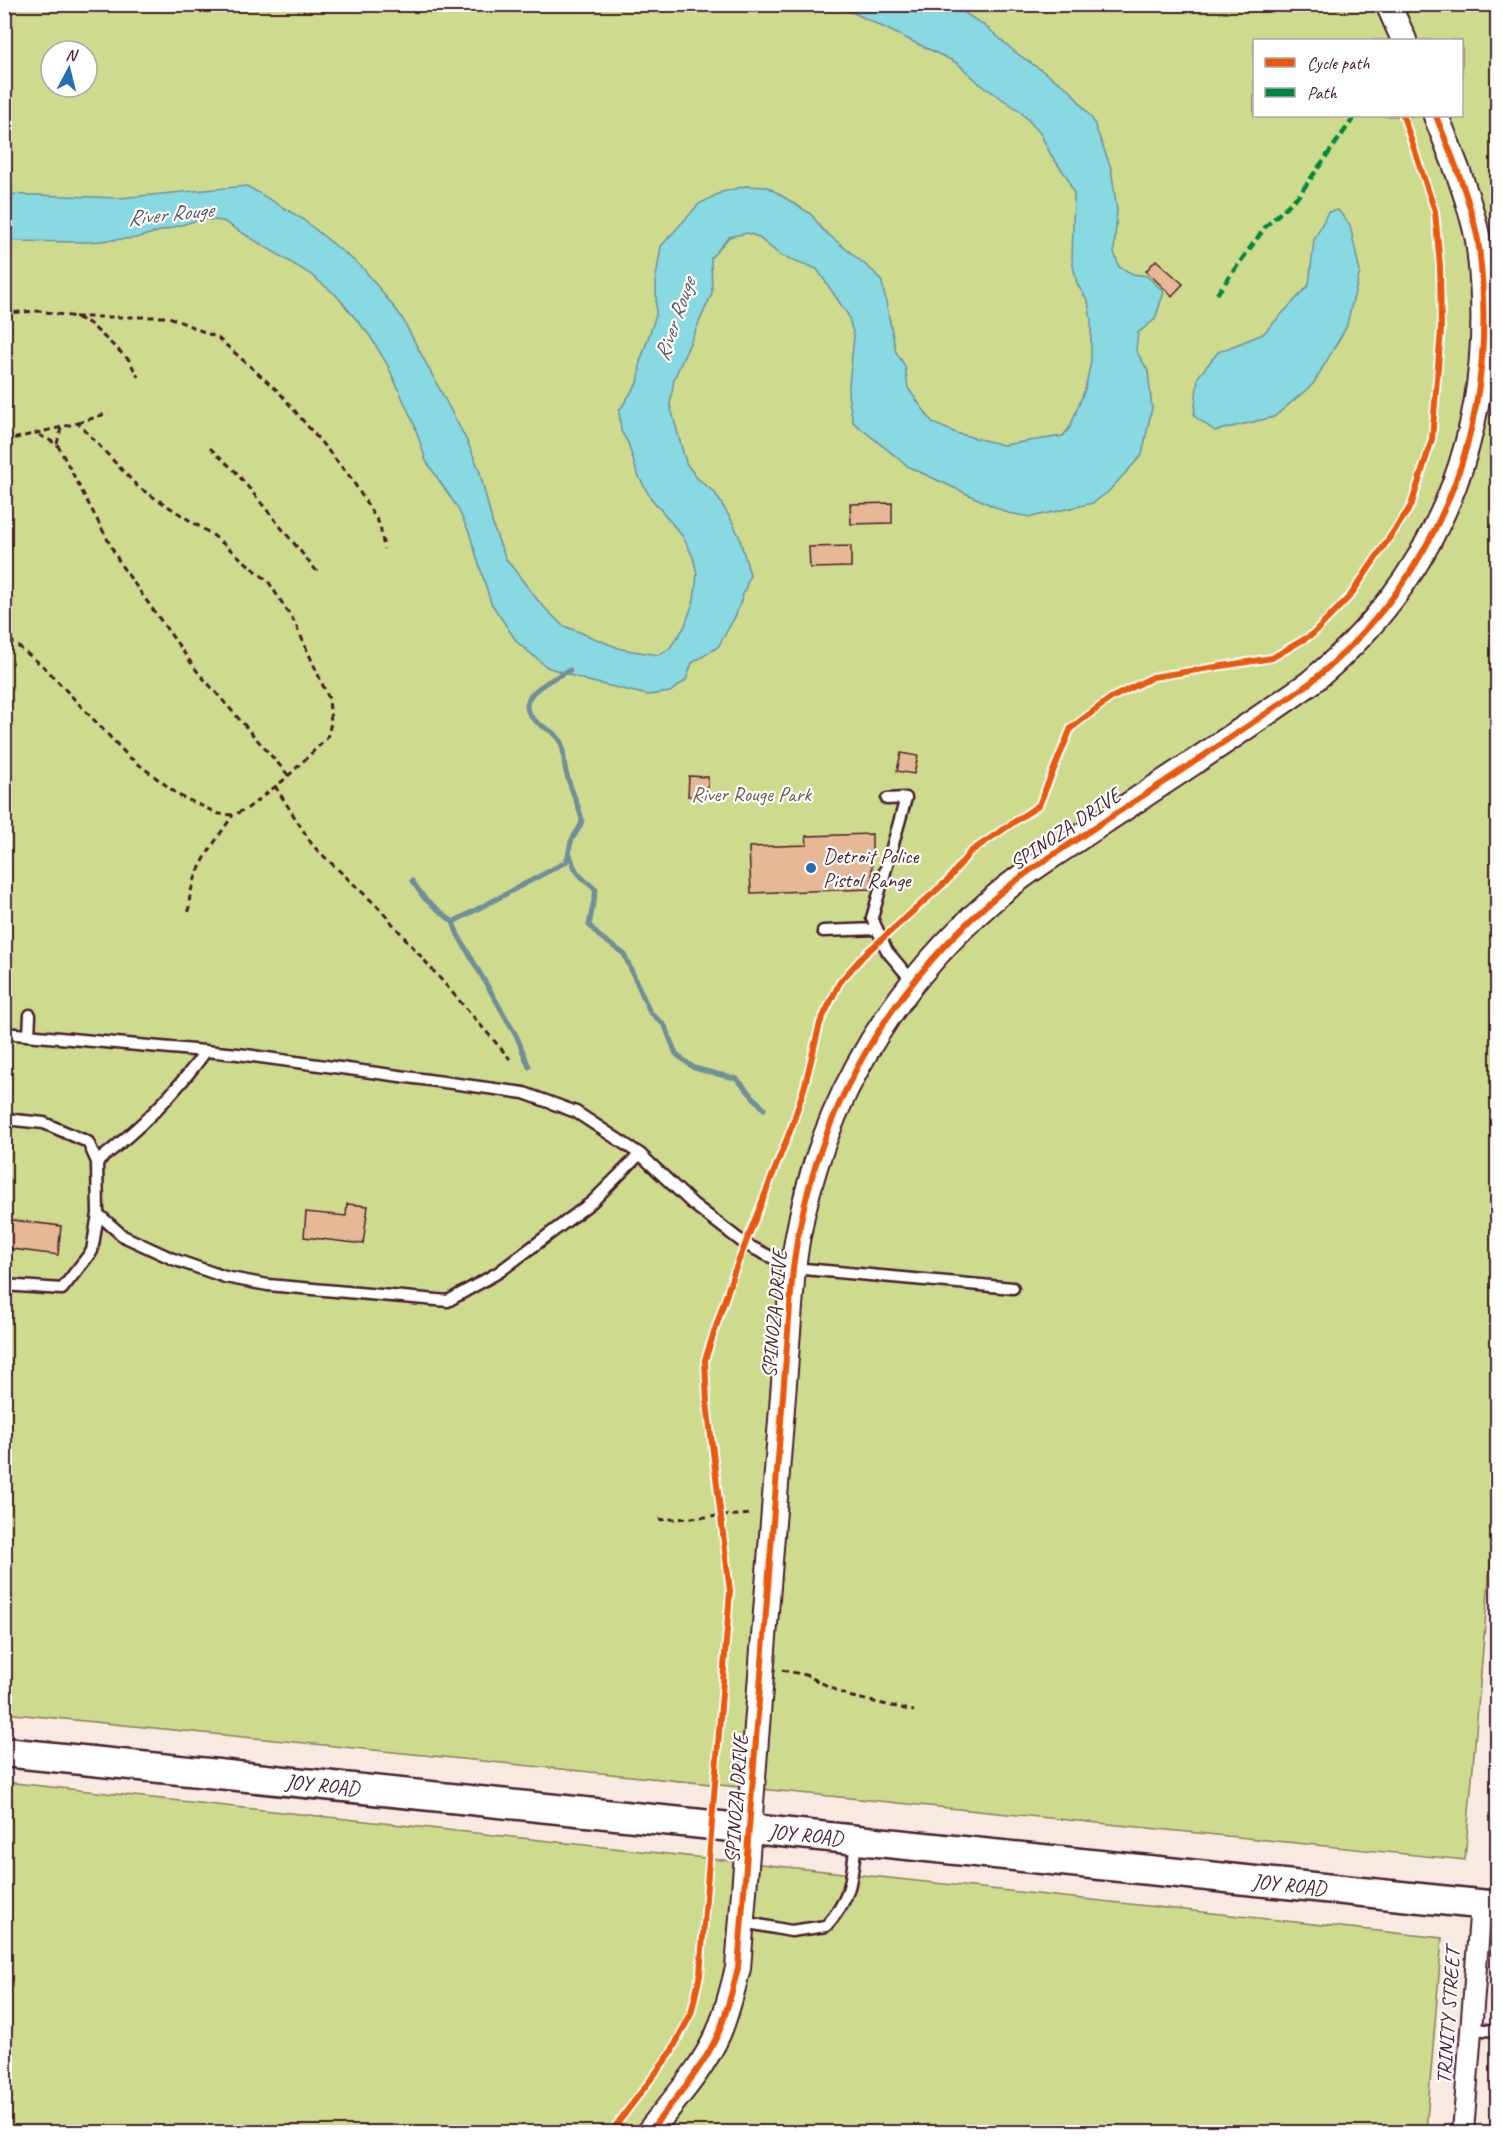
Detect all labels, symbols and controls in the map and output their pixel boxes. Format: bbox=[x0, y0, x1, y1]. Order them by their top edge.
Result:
north arrow bbox=[39, 39, 99, 99]
legend bbox=[1253, 39, 1463, 117]
text: N bbox=[65, 45, 80, 66]
text: Cycle path bbox=[1307, 52, 1370, 74]
text: Path bbox=[1307, 82, 1337, 104]
water label: River Rouge bbox=[126, 195, 218, 232]
water label: River Rouge bbox=[648, 271, 703, 364]
park label: River Rouge Park bbox=[691, 781, 812, 807]
street label: SPINOZA DRIVE bbox=[1005, 781, 1128, 876]
place label: Detroit Police Pistol Range bbox=[823, 843, 919, 893]
marker: Detroit Police Pistol Range bbox=[804, 861, 818, 875]
street label: SPINOZA DRIVE bbox=[755, 1246, 793, 1379]
street label: SPINOZA DRIVE bbox=[719, 1732, 754, 1864]
street label: JOY ROAD bbox=[283, 1768, 362, 1802]
street label: JOY ROAD bbox=[767, 1818, 846, 1852]
street label: JOY ROAD bbox=[1250, 1868, 1329, 1901]
street label: TRINITY STREET bbox=[1430, 1942, 1466, 2085]

